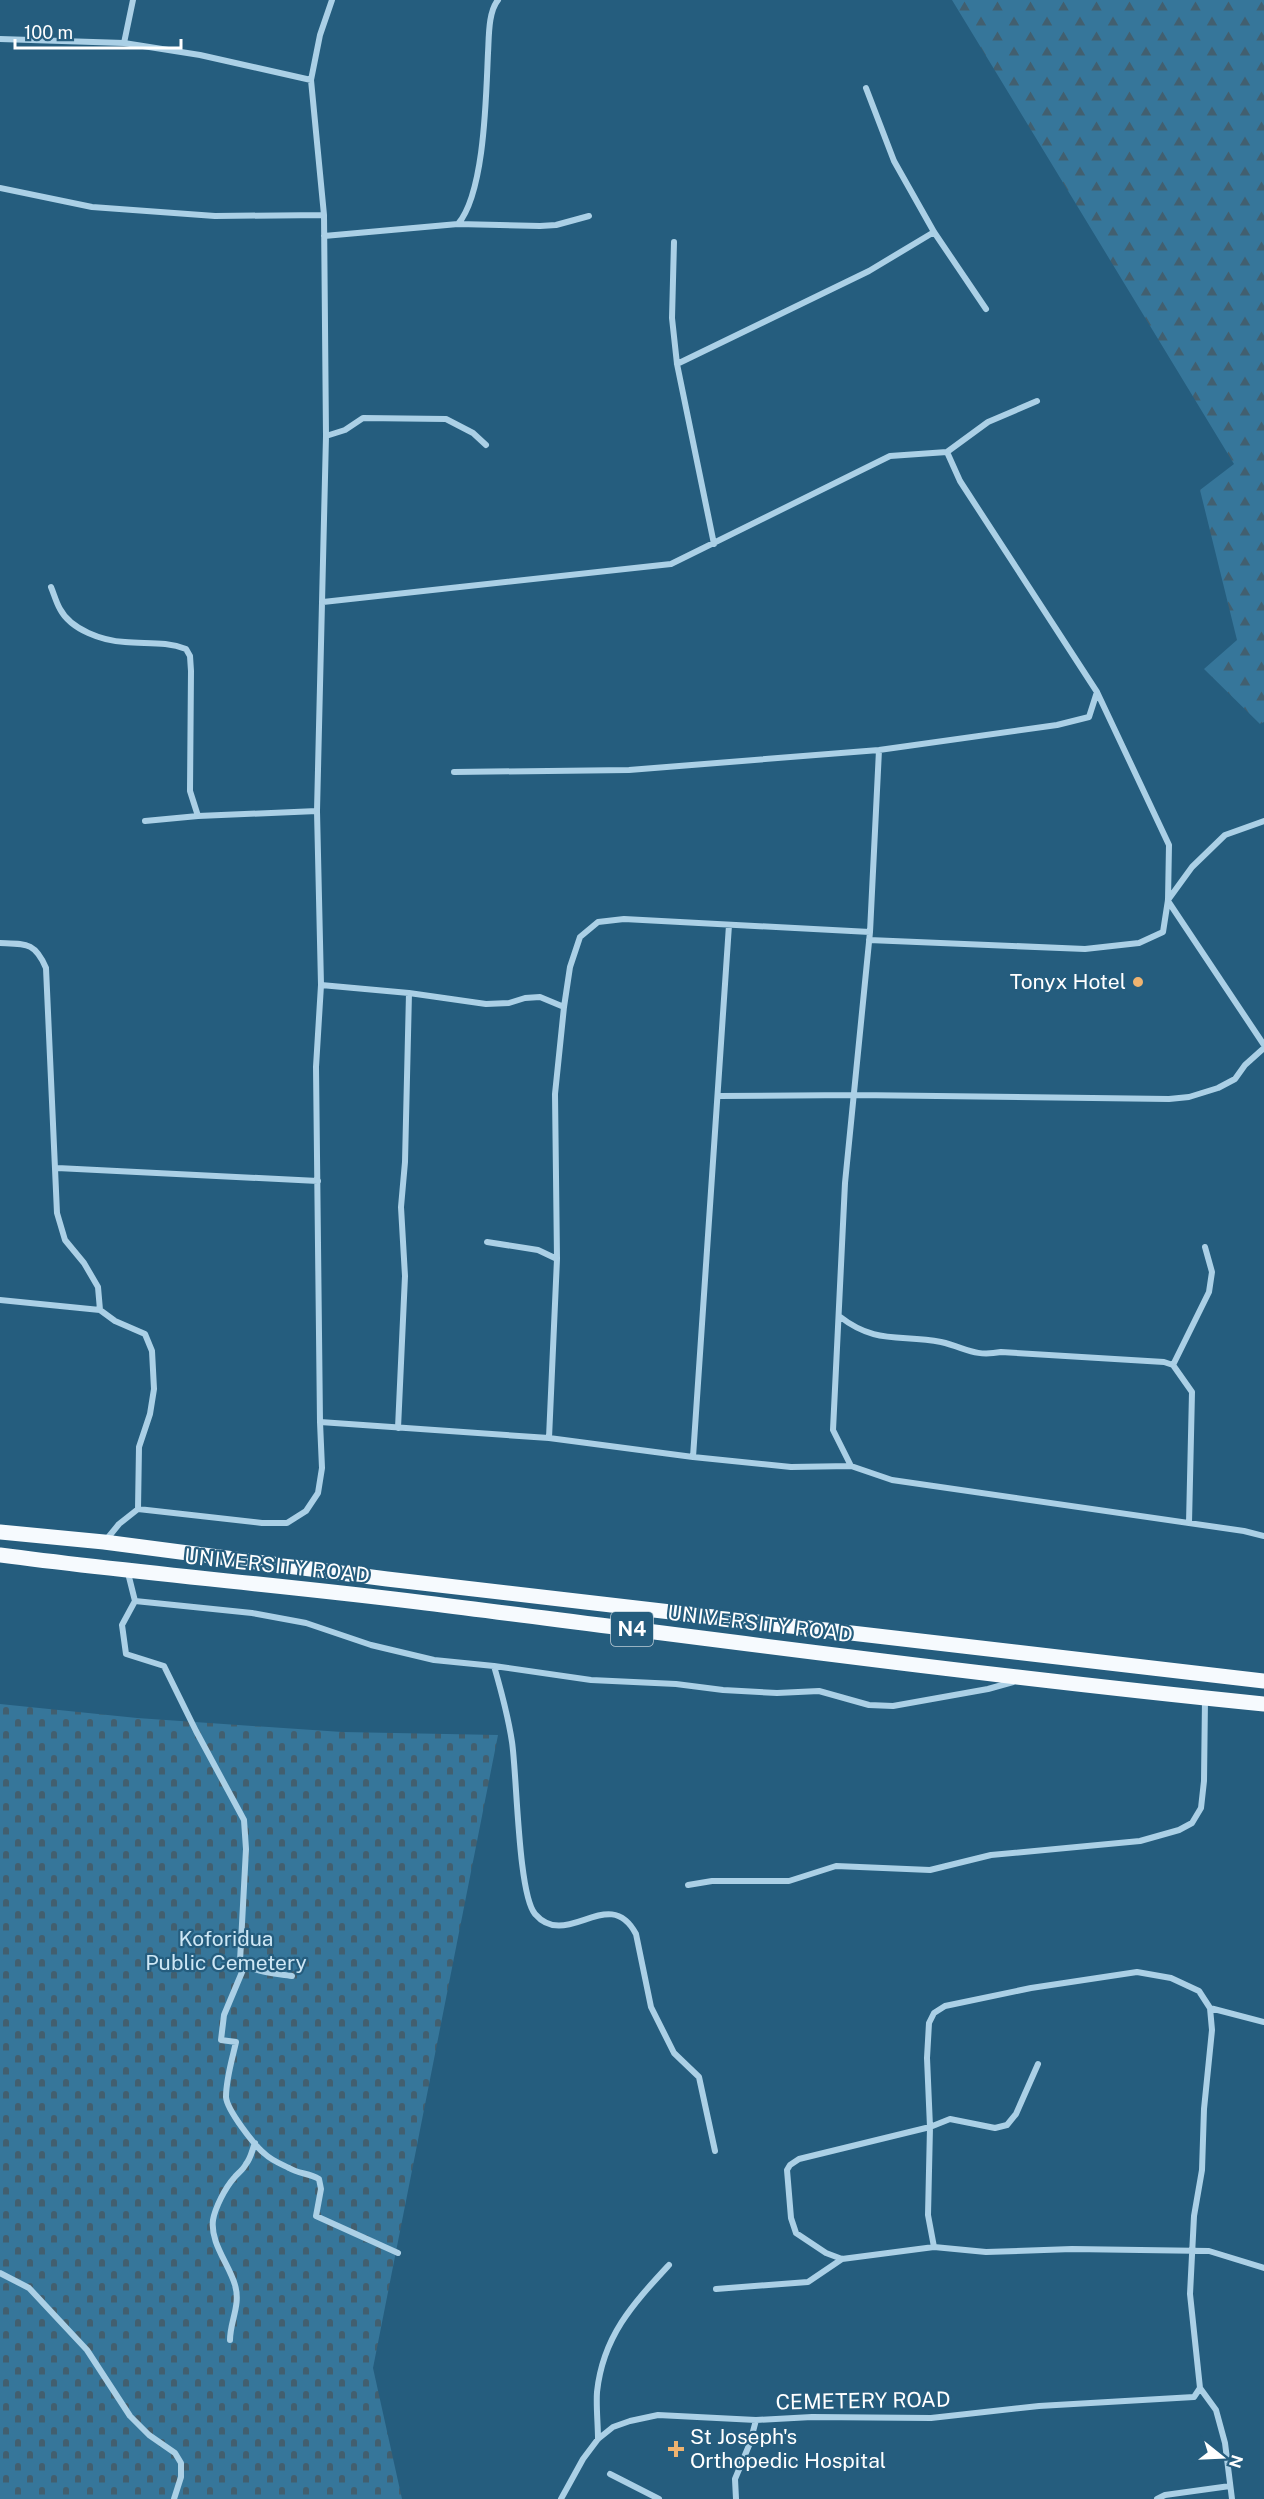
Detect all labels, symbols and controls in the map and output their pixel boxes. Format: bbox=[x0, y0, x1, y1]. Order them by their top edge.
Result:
scale bar bbox=[15, 12, 182, 50]
text: 100 m bbox=[24, 22, 73, 43]
place label: Tonyx Hotel bbox=[1010, 969, 1126, 994]
marker: Tonyx Hotel bbox=[1131, 975, 1145, 989]
street label: UNIVERSITY ROAD bbox=[183, 1543, 371, 1588]
street label: UNIVERSITY ROAD bbox=[666, 1600, 854, 1647]
road number: N4 bbox=[611, 1612, 653, 1646]
park label: Koforidua Public Cemetery bbox=[145, 1926, 307, 1975]
street label: CEMETERY ROAD bbox=[775, 2386, 951, 2415]
place label: St Joseph's Orthopedic Hospital bbox=[690, 2424, 886, 2473]
north arrow bbox=[1192, 2427, 1252, 2487]
marker: St Joseph's Orthopedic Hospital bbox=[667, 2440, 685, 2458]
text: N bbox=[1225, 2453, 1247, 2470]

